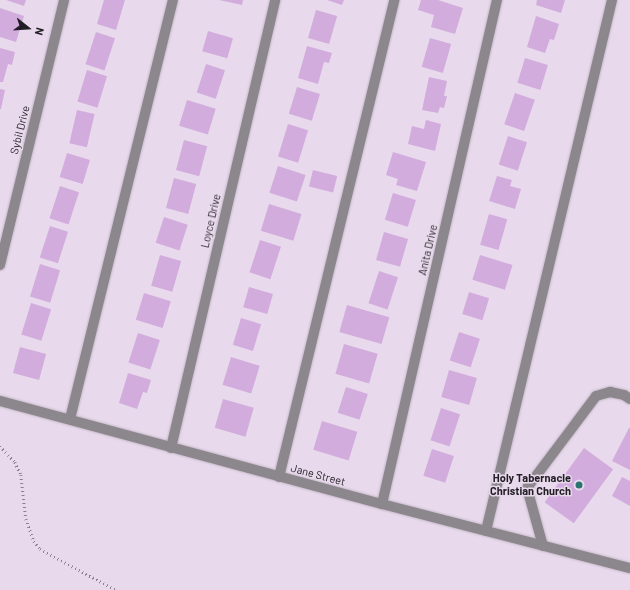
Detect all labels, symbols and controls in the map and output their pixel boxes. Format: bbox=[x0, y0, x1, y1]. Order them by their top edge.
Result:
north arrow bbox=[8, 8, 48, 48]
text: N bbox=[33, 26, 47, 37]
street label: Sybil Drive bbox=[8, 104, 32, 156]
street label: Loyce Drive bbox=[198, 193, 224, 249]
street label: Anita Drive bbox=[416, 223, 440, 277]
street label: Jane Street bbox=[289, 461, 347, 489]
place label: Holy Tabernacle Christian Church bbox=[490, 472, 571, 498]
marker: Holy Tabernacle Christian Church bbox=[574, 480, 584, 490]

